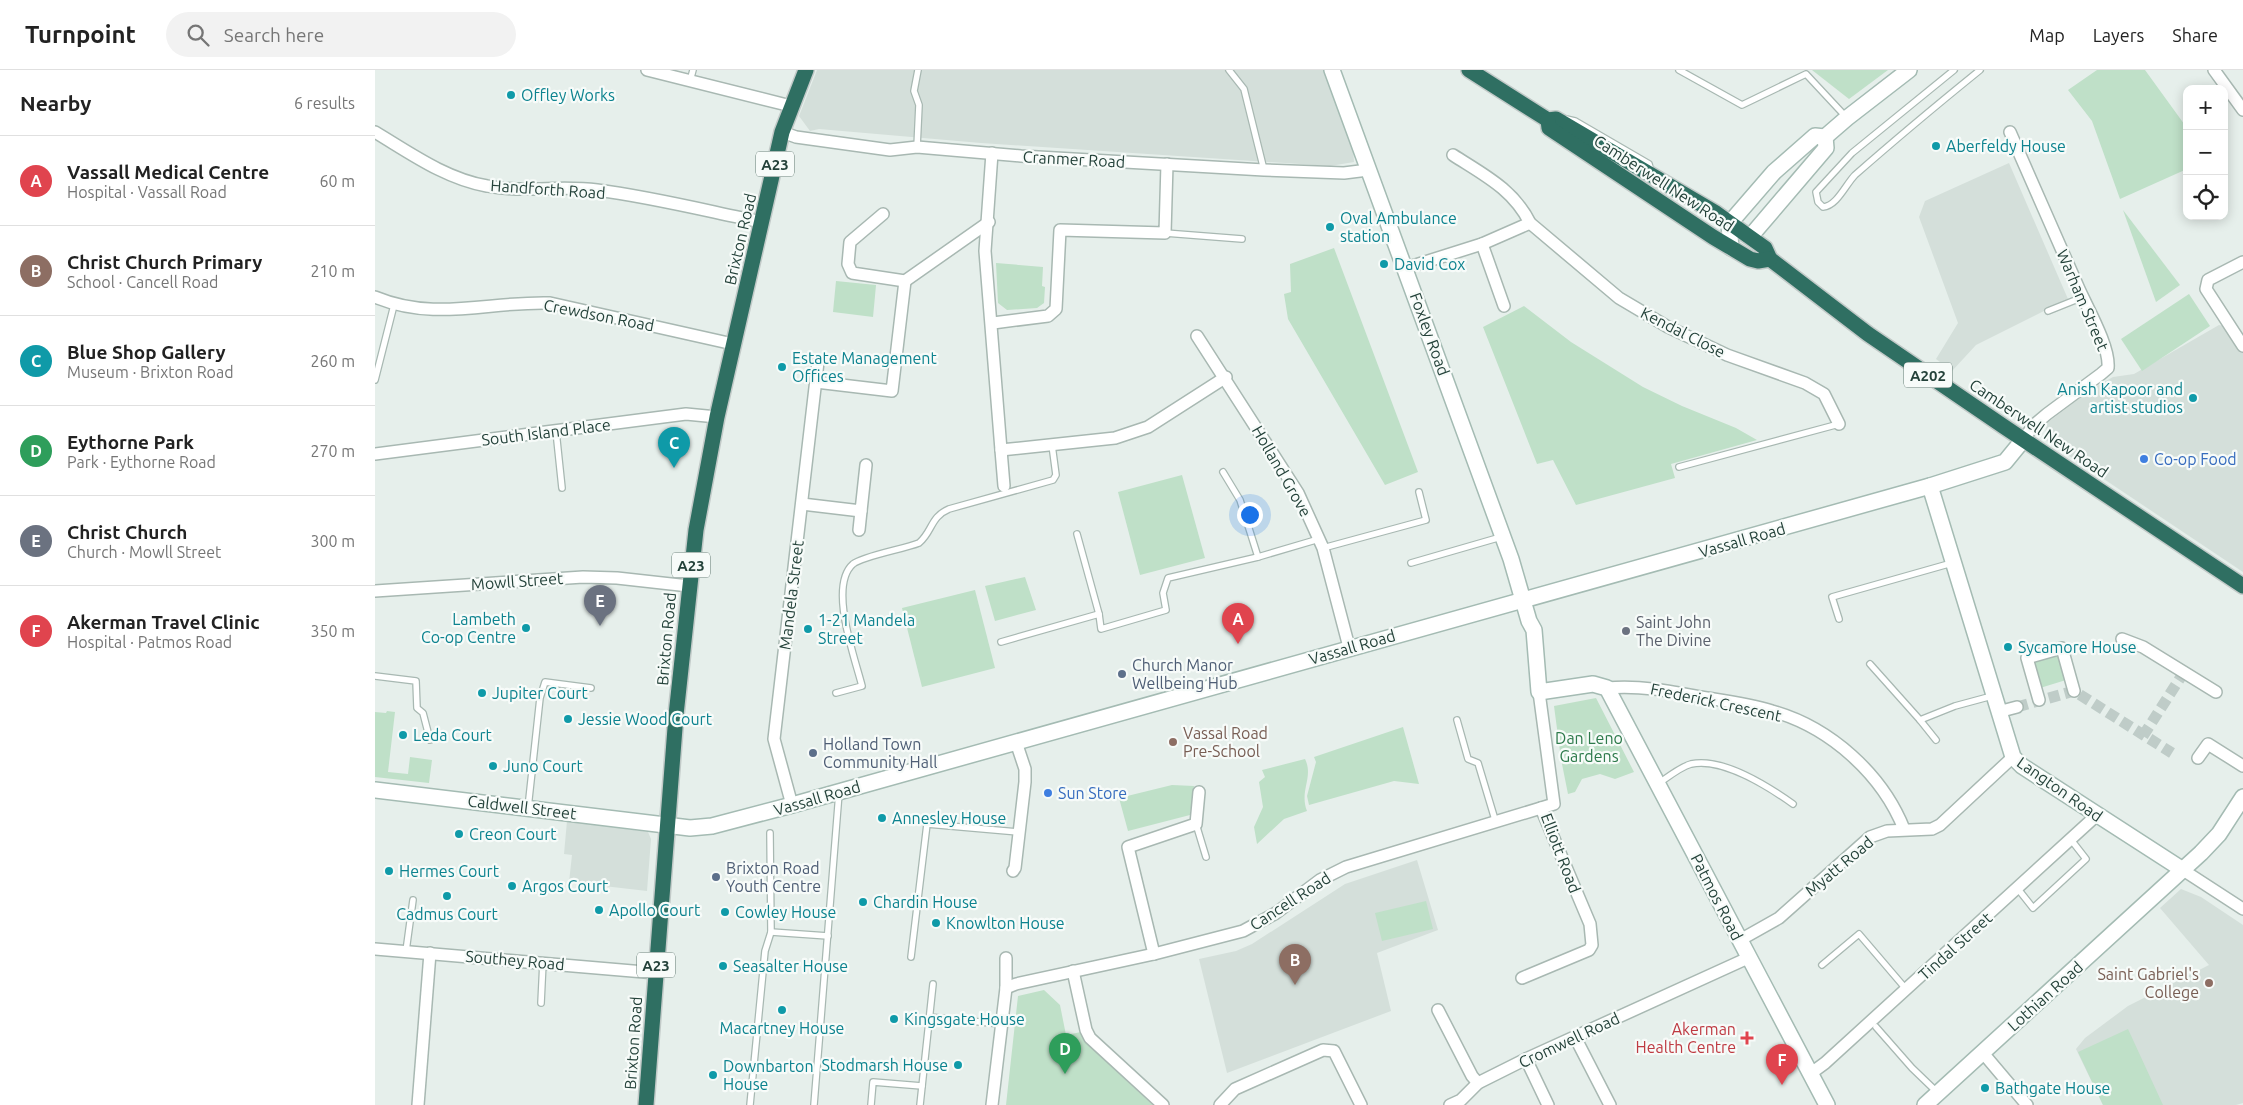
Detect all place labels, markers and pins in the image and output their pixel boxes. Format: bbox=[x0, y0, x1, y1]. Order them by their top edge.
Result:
place label: Offley Works bbox=[521, 86, 615, 104]
marker: Offley Works bbox=[505, 89, 517, 101]
place label: Aberfeldy House bbox=[1946, 137, 2066, 155]
marker: Aberfeldy House bbox=[1930, 140, 1942, 152]
place label: Oval Ambulance station bbox=[1340, 209, 1457, 245]
marker: Oval Ambulance station bbox=[1324, 221, 1336, 233]
place label: David Cox bbox=[1394, 255, 1465, 273]
marker: David Cox bbox=[1378, 258, 1390, 270]
place label: Estate Management Offices bbox=[792, 349, 937, 385]
marker: Estate Management Offices bbox=[776, 361, 788, 373]
place label: Anish Kapoor and artist studios bbox=[2057, 380, 2183, 416]
marker: Anish Kapoor and artist studios bbox=[2187, 392, 2199, 404]
pin: C bbox=[658, 427, 690, 468]
place label: Co-op Food bbox=[2154, 450, 2237, 468]
marker: Co-op Food bbox=[2138, 453, 2150, 465]
pin: E bbox=[584, 585, 616, 626]
pin: A bbox=[1222, 603, 1254, 644]
place label: Lambeth Co-op Centre bbox=[421, 610, 516, 646]
place label: 1-21 Mandela Street bbox=[818, 611, 915, 647]
place label: Saint John The Divine bbox=[1636, 613, 1711, 649]
marker: Lambeth Co-op Centre bbox=[520, 622, 532, 634]
marker: 1-21 Mandela Street bbox=[802, 623, 814, 635]
marker: Saint John The Divine bbox=[1620, 625, 1632, 637]
place label: Sycamore House bbox=[2018, 638, 2137, 656]
marker: Sycamore House bbox=[2002, 641, 2014, 653]
place label: Church Manor Wellbeing Hub bbox=[1132, 656, 1238, 692]
marker: Church Manor Wellbeing Hub bbox=[1116, 668, 1128, 680]
place label: Jupiter Court bbox=[492, 684, 588, 702]
marker: Jupiter Court bbox=[476, 687, 488, 699]
place label: Jessie Wood Court bbox=[578, 710, 713, 728]
marker: Jessie Wood Court bbox=[562, 713, 574, 725]
place label: Vassal Road Pre-School bbox=[1183, 724, 1268, 760]
place label: Leda Court bbox=[413, 726, 493, 744]
marker: Leda Court bbox=[397, 729, 409, 741]
place label: Holland Town Community Hall bbox=[823, 735, 937, 771]
marker: Vassal Road Pre-School bbox=[1167, 736, 1179, 748]
marker: Holland Town Community Hall bbox=[807, 747, 819, 759]
place label: Juno Court bbox=[503, 757, 584, 775]
marker: Juno Court bbox=[487, 760, 499, 772]
place label: Sun Store bbox=[1058, 784, 1127, 802]
marker: Sun Store bbox=[1042, 787, 1054, 799]
place label: Annesley House bbox=[892, 809, 1006, 827]
marker: Annesley House bbox=[876, 812, 888, 824]
place label: Creon Court bbox=[469, 825, 557, 843]
marker: Creon Court bbox=[453, 828, 465, 840]
place label: Brixton Road Youth Centre bbox=[726, 859, 821, 895]
place label: Hermes Court bbox=[399, 862, 500, 880]
marker: Hermes Court bbox=[383, 865, 395, 877]
marker: Brixton Road Youth Centre bbox=[710, 871, 722, 883]
place label: Argos Court bbox=[522, 877, 609, 895]
marker: Argos Court bbox=[506, 880, 518, 892]
marker: Cadmus Court bbox=[441, 890, 453, 902]
place label: Chardin House bbox=[873, 893, 978, 911]
marker: Chardin House bbox=[857, 896, 869, 908]
place label: Apollo Court bbox=[609, 901, 701, 919]
place label: Cowley House bbox=[735, 903, 836, 921]
marker: Apollo Court bbox=[593, 904, 605, 916]
place label: Cadmus Court bbox=[396, 905, 499, 923]
marker: Cowley House bbox=[719, 906, 731, 918]
place label: Knowlton House bbox=[946, 914, 1065, 932]
marker: Knowlton House bbox=[930, 917, 942, 929]
pin: B bbox=[1279, 944, 1311, 985]
place label: Seasalter House bbox=[733, 957, 848, 975]
marker: Seasalter House bbox=[717, 960, 729, 972]
place label: Saint Gabriel's College bbox=[2097, 965, 2199, 1001]
marker: Saint Gabriel's College bbox=[2203, 977, 2215, 989]
marker: Macartney House bbox=[776, 1004, 788, 1016]
place label: Kingsgate House bbox=[904, 1010, 1025, 1028]
marker: Kingsgate House bbox=[888, 1013, 900, 1025]
place label: Macartney House bbox=[720, 1019, 844, 1037]
place label: Akerman Health Centre bbox=[1636, 1020, 1736, 1056]
marker: Akerman Health Centre bbox=[1740, 1031, 1754, 1045]
pin: D bbox=[1049, 1033, 1081, 1074]
pin: F bbox=[1766, 1044, 1798, 1085]
place label: Stodmarsh House bbox=[821, 1056, 948, 1074]
place label: Downbarton House bbox=[723, 1057, 814, 1093]
marker: Stodmarsh House bbox=[952, 1059, 964, 1071]
marker: Downbarton House bbox=[707, 1069, 719, 1081]
place label: Bathgate House bbox=[1995, 1079, 2110, 1097]
marker: Bathgate House bbox=[1979, 1082, 1991, 1094]

